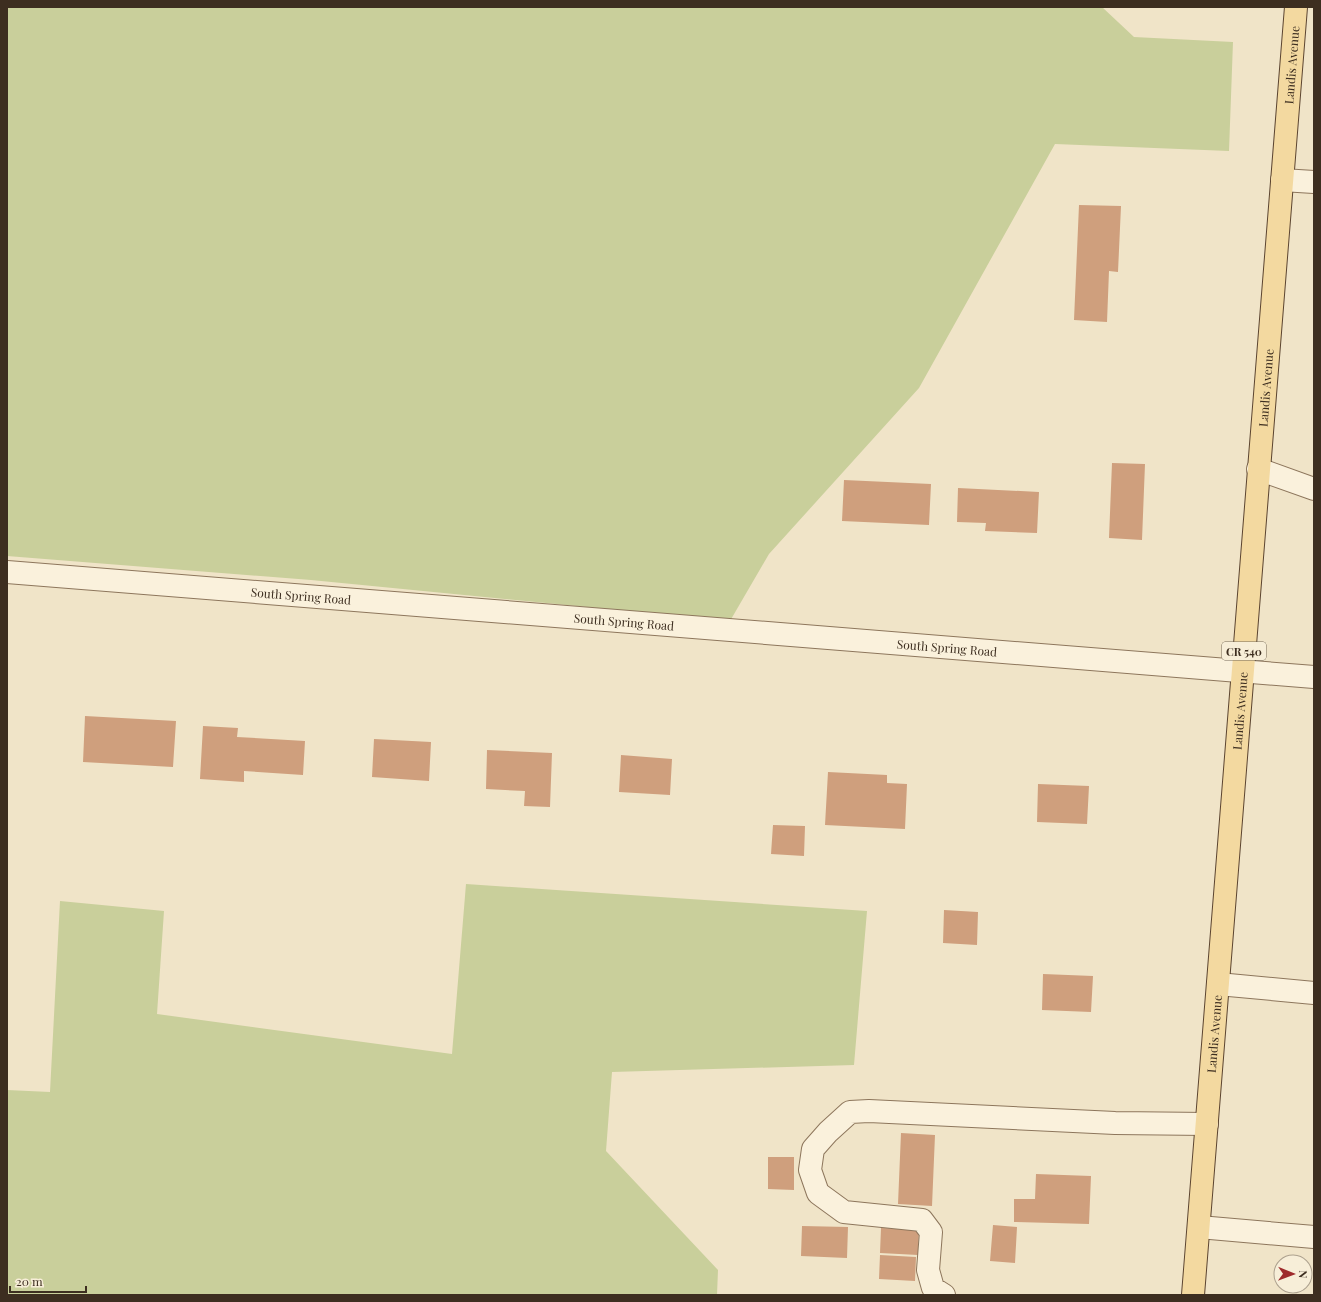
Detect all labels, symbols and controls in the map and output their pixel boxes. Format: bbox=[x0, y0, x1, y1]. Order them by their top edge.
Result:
street label: Landis Avenue bbox=[1280, 25, 1302, 105]
street label: Landis Avenue bbox=[1254, 348, 1277, 428]
street label: South Spring Road bbox=[250, 584, 352, 608]
street label: South Spring Road bbox=[573, 610, 675, 634]
street label: South Spring Road bbox=[896, 636, 998, 660]
road number: CR 540 bbox=[1222, 642, 1266, 660]
street label: Landis Avenue bbox=[1229, 671, 1251, 751]
street label: Landis Avenue bbox=[1203, 994, 1225, 1074]
north arrow bbox=[1273, 1254, 1313, 1294]
scale bar bbox=[10, 1268, 86, 1294]
text: N bbox=[1296, 1270, 1311, 1278]
text: 20 m bbox=[16, 1273, 43, 1289]

